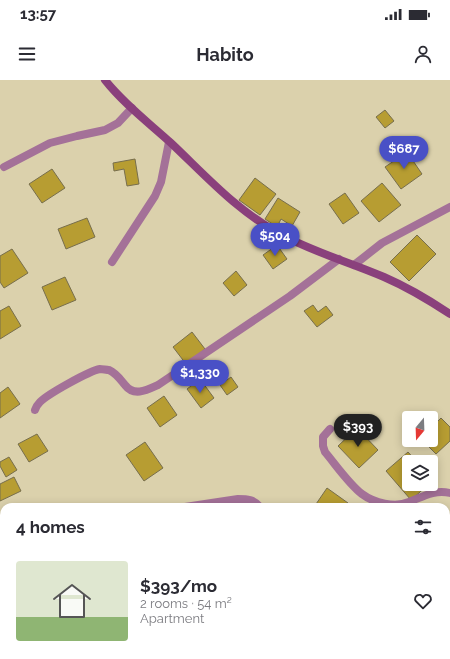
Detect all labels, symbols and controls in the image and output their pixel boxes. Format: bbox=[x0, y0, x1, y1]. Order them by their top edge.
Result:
text: 13:57 bbox=[20, 5, 56, 23]
icon: menu bbox=[16, 43, 38, 65]
icon: person bbox=[412, 43, 434, 65]
text: Habito bbox=[196, 44, 254, 65]
pin: $687 bbox=[380, 136, 428, 170]
text: $687 bbox=[388, 141, 420, 156]
pin: $504 bbox=[251, 223, 299, 257]
text: $504 bbox=[260, 228, 290, 243]
pin: $1,330 bbox=[167, 360, 233, 394]
text: $1,330 bbox=[180, 365, 220, 380]
north arrow bbox=[402, 411, 438, 447]
map controls bbox=[402, 411, 438, 491]
pin: $393 bbox=[334, 414, 382, 448]
text: $393 bbox=[343, 419, 373, 434]
button: layers bbox=[402, 455, 438, 491]
icon: filters bbox=[412, 516, 434, 538]
text: 4 homes bbox=[16, 517, 85, 537]
text: $393/mo bbox=[140, 576, 217, 596]
icon: home bbox=[48, 577, 96, 625]
icon: heart bbox=[412, 590, 434, 612]
text: 2 rooms · 54 m² bbox=[140, 596, 232, 611]
text: Apartment bbox=[140, 611, 204, 626]

